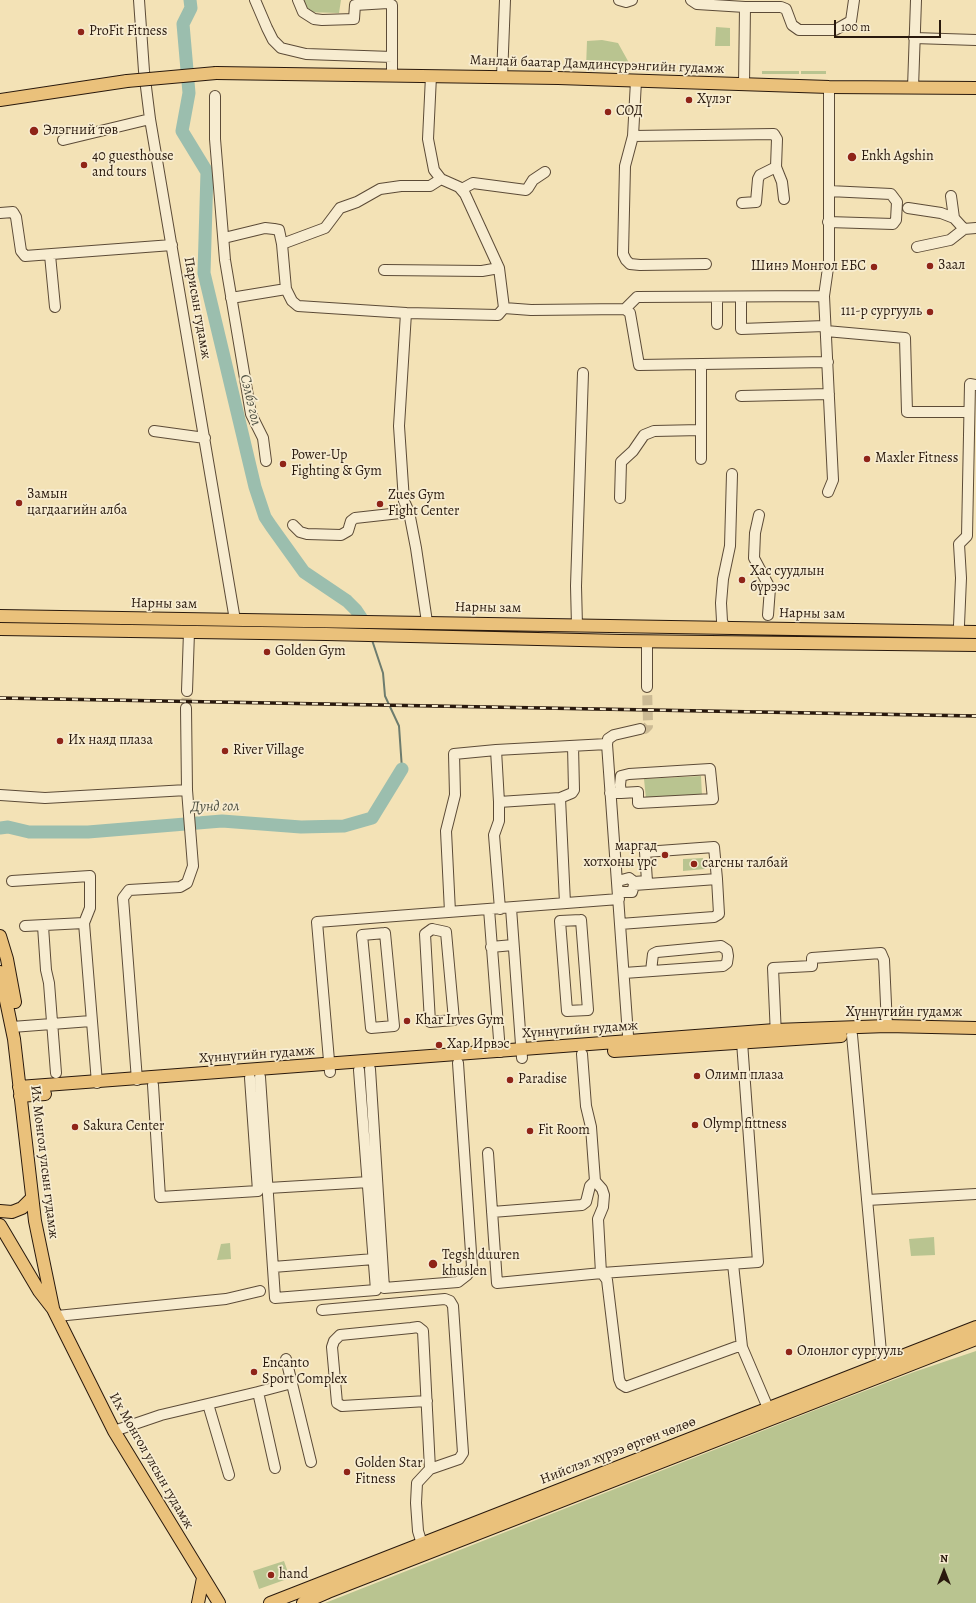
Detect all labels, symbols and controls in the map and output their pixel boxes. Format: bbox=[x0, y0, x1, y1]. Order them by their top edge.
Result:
scale bar bbox=[836, 12, 943, 38]
text: 100 m bbox=[841, 19, 870, 35]
place label: ProFit Fitness bbox=[89, 24, 167, 40]
marker: ProFit Fitness bbox=[76, 27, 86, 37]
street label: Манлай баатар Дамдинсүрэнгийн гудамж bbox=[469, 52, 725, 78]
place label: Хүлэг bbox=[697, 92, 731, 108]
marker: Хүлэг bbox=[684, 95, 694, 105]
place label: СОД bbox=[616, 104, 643, 120]
marker: СОД bbox=[603, 107, 613, 117]
place label: Элэгний төв bbox=[43, 123, 118, 139]
marker: Элэгний төв bbox=[28, 125, 40, 137]
place label: 40 guesthouse and tours bbox=[92, 149, 174, 182]
place label: Enkh Agshin bbox=[861, 149, 934, 165]
marker: Enkh Agshin bbox=[846, 151, 858, 163]
marker: 40 guesthouse and tours bbox=[79, 160, 89, 170]
street label: Парисын гудамж bbox=[180, 256, 214, 360]
place label: Заал bbox=[938, 258, 965, 274]
place label: Шинэ Монгол ЕБС bbox=[751, 259, 866, 275]
marker: Заал bbox=[925, 261, 935, 271]
marker: Шинэ Монгол ЕБС bbox=[869, 262, 879, 272]
place label: 111-р сургууль bbox=[841, 304, 922, 320]
marker: 111-р сургууль bbox=[925, 307, 935, 317]
water label: Сэлбэ гол bbox=[235, 373, 265, 427]
place label: Power-Up Fighting & Gym bbox=[291, 448, 382, 480]
place label: Maxler Fitness bbox=[875, 451, 958, 467]
marker: Maxler Fitness bbox=[862, 454, 872, 464]
marker: Power-Up Fighting & Gym bbox=[278, 459, 288, 469]
place label: Замын цагдаагийн алба bbox=[27, 487, 127, 520]
place label: Zues Gym Fight Center bbox=[388, 488, 459, 520]
marker: Замын цагдаагийн алба bbox=[14, 498, 24, 508]
marker: Zues Gym Fight Center bbox=[375, 499, 385, 509]
place label: Хас суудлын бүрээс bbox=[750, 564, 824, 596]
marker: Хас суудлын бүрээс bbox=[737, 575, 747, 585]
street label: Нарны зам bbox=[131, 595, 197, 613]
street label: Нарны зам bbox=[455, 599, 521, 617]
street label: Нарны зам bbox=[779, 605, 845, 623]
place label: Golden Gym bbox=[275, 644, 346, 660]
marker: Golden Gym bbox=[262, 647, 272, 657]
place label: Их наяд плаза bbox=[68, 733, 153, 749]
marker: Их наяд плаза bbox=[55, 736, 65, 746]
place label: River Village bbox=[233, 743, 304, 759]
marker: River Village bbox=[220, 746, 230, 756]
water label: Дунд гол bbox=[191, 798, 239, 816]
place label: маргад хотхоны үрс bbox=[583, 839, 657, 872]
marker: маргад хотхоны үрс bbox=[660, 850, 670, 860]
place label: сагсны талбай bbox=[702, 856, 788, 872]
marker: сагсны талбай bbox=[689, 859, 699, 869]
street label: Хүннүгийн гудамж bbox=[846, 1005, 962, 1021]
place label: Khar Irves Gym bbox=[415, 1013, 504, 1029]
marker: Khar Irves Gym bbox=[402, 1016, 412, 1026]
street label: Хүннүгийн гудамж bbox=[521, 1018, 639, 1042]
place label: Хар Ирвэс bbox=[447, 1037, 510, 1053]
marker: Хар Ирвэс bbox=[434, 1040, 444, 1050]
street label: Хүннүгийн гудамж bbox=[198, 1043, 316, 1067]
place label: Олимп плаза bbox=[705, 1068, 784, 1084]
marker: Олимп плаза bbox=[692, 1071, 702, 1081]
place label: Paradise bbox=[518, 1072, 567, 1088]
marker: Paradise bbox=[505, 1075, 515, 1085]
street label: Их Монгол улсын гудамж bbox=[26, 1084, 62, 1240]
place label: Olymp fittness bbox=[703, 1117, 787, 1133]
place label: Sakura Center bbox=[83, 1119, 164, 1135]
marker: Olymp fittness bbox=[690, 1120, 700, 1130]
marker: Sakura Center bbox=[70, 1122, 80, 1132]
place label: Fit Room bbox=[538, 1123, 590, 1139]
marker: Fit Room bbox=[525, 1126, 535, 1136]
place label: Tegsh duuren khuslen bbox=[442, 1248, 520, 1280]
marker: Tegsh duuren khuslen bbox=[427, 1258, 439, 1270]
place label: Олонлог сургууль bbox=[797, 1344, 903, 1360]
marker: Олонлог сургууль bbox=[784, 1347, 794, 1357]
place label: Encanto Sport Complex bbox=[262, 1356, 347, 1388]
marker: Encanto Sport Complex bbox=[249, 1367, 259, 1377]
street label: Их Монгол улсын гудамж bbox=[105, 1390, 197, 1532]
street label: Нийслэл хүрээ өргөн чөлөө bbox=[538, 1413, 698, 1489]
place label: Golden Star Fitness bbox=[355, 1456, 423, 1488]
marker: Golden Star Fitness bbox=[342, 1467, 352, 1477]
north arrow bbox=[924, 1551, 964, 1591]
text: N bbox=[940, 1551, 948, 1566]
place label: hand bbox=[279, 1567, 308, 1583]
marker: hand bbox=[266, 1570, 276, 1580]

